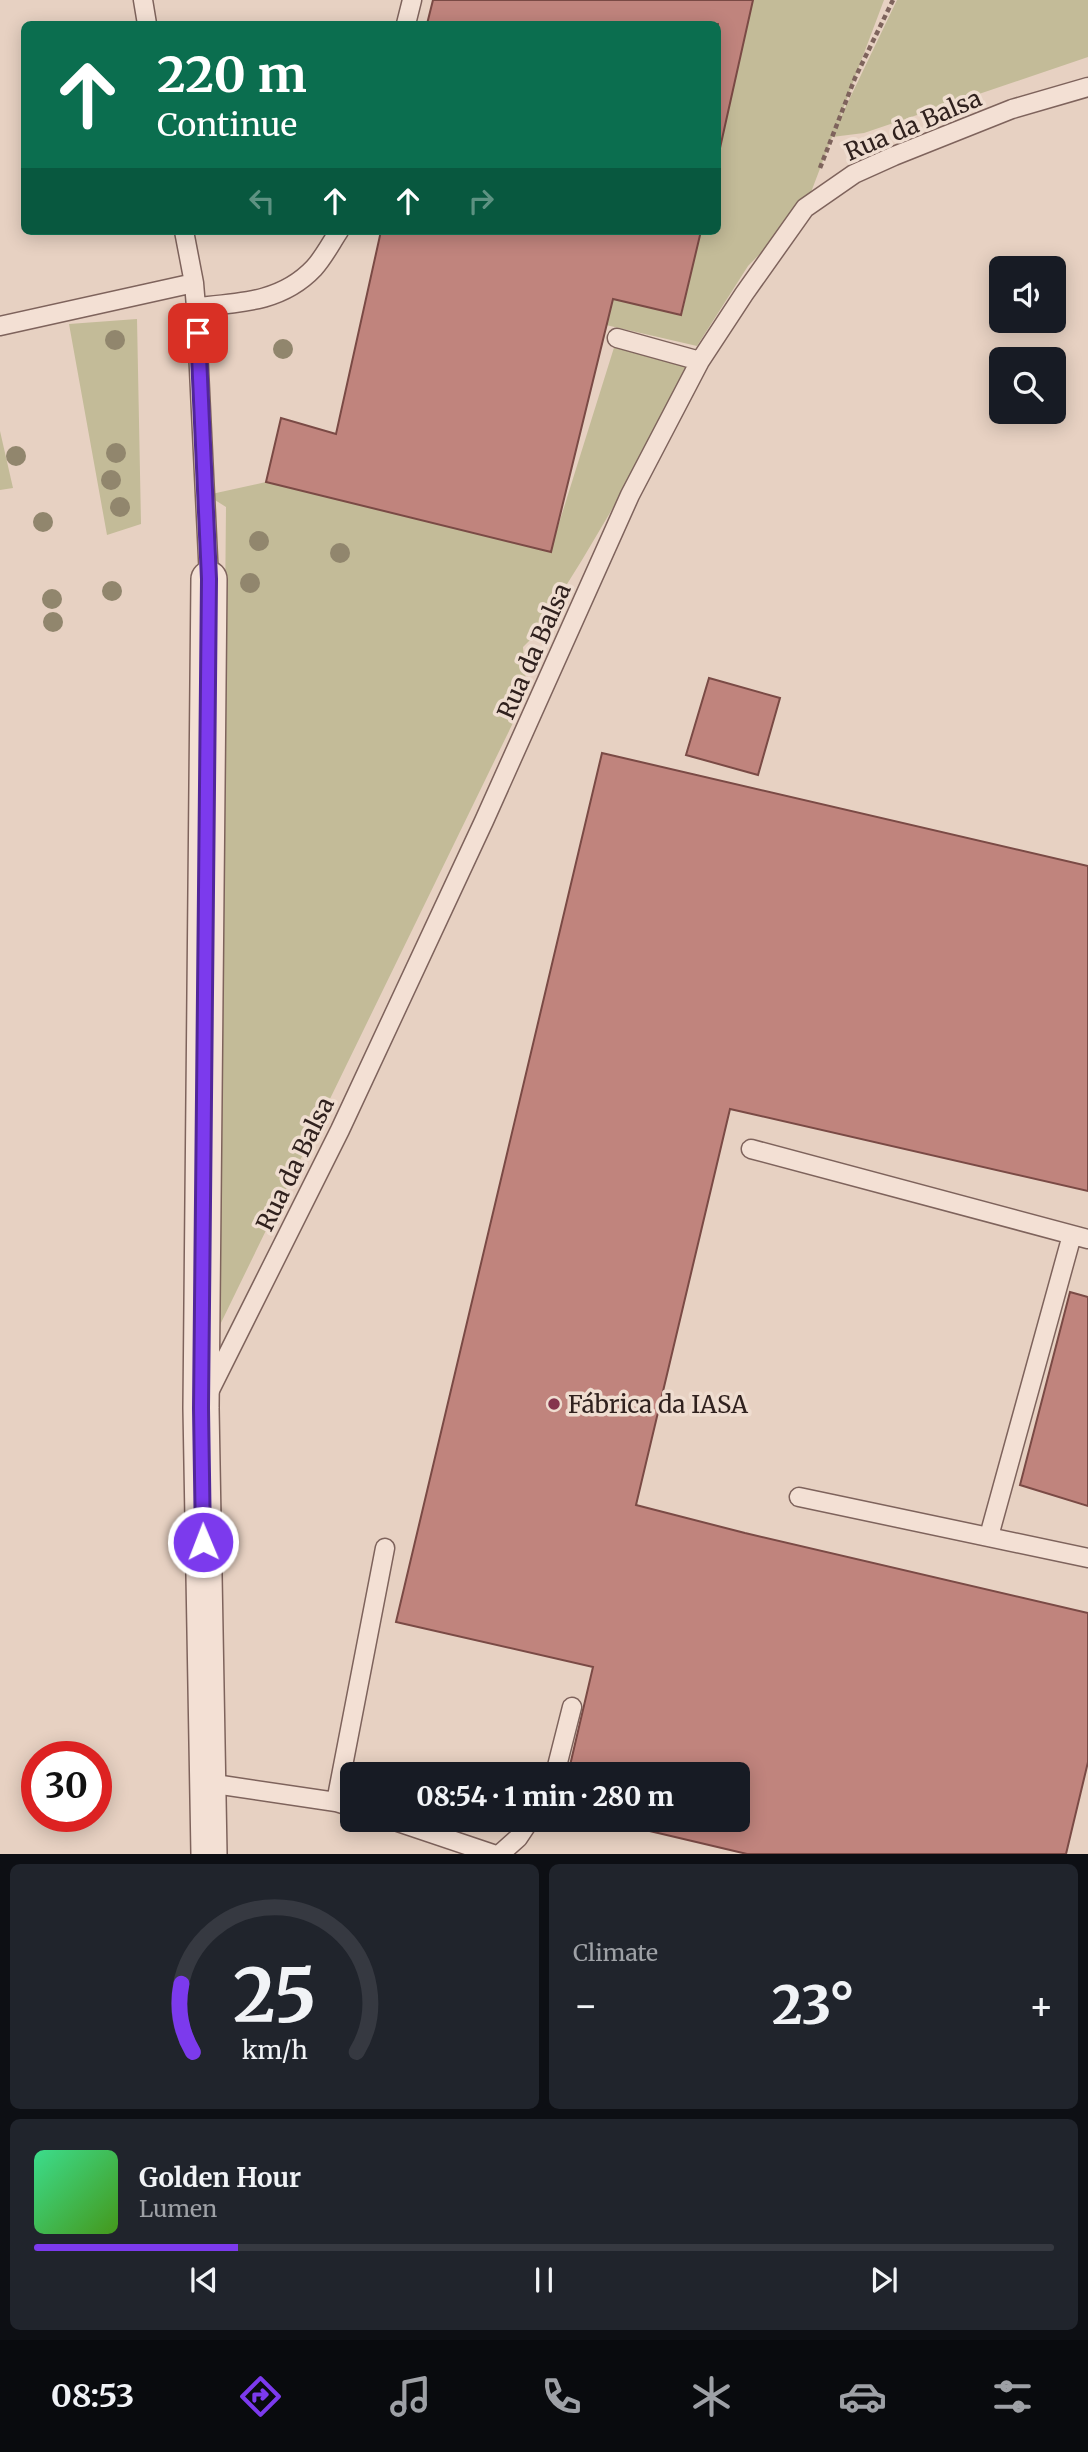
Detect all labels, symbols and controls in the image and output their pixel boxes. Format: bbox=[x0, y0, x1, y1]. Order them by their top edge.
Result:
text: 220 m bbox=[157, 44, 307, 105]
icon: ahead bbox=[42, 49, 133, 140]
street label: Rua da Balsa bbox=[840, 82, 986, 168]
text: Continue bbox=[157, 105, 297, 145]
icon: left bbox=[243, 182, 281, 220]
icon: ahead bbox=[316, 182, 354, 220]
icon: ahead bbox=[389, 182, 427, 220]
icon: right bbox=[462, 182, 500, 220]
map controls bbox=[989, 256, 1066, 424]
button: sound bbox=[989, 256, 1066, 333]
pin bbox=[168, 303, 228, 363]
icon: arrive bbox=[179, 314, 217, 352]
button: search bbox=[989, 347, 1066, 424]
street label: Rua da Balsa bbox=[490, 578, 578, 724]
street label: Rua da Balsa bbox=[249, 1092, 341, 1236]
place label: Fábrica da IASA bbox=[568, 1389, 749, 1420]
marker: Fábrica da IASA bbox=[546, 1396, 562, 1412]
position arrow bbox=[166, 1505, 240, 1579]
speed limit sign: 30 bbox=[21, 1741, 112, 1832]
text: 08:54 · 1 min · 280 m bbox=[416, 1780, 674, 1813]
text: Climate bbox=[573, 1938, 658, 1967]
text: 25 bbox=[233, 1951, 316, 2043]
text: 23° bbox=[772, 1973, 855, 2038]
text: − bbox=[573, 1982, 598, 2029]
text: + bbox=[1029, 1982, 1054, 2029]
text: km/h bbox=[241, 2034, 308, 2066]
text: Golden Hour bbox=[139, 2161, 301, 2194]
text: Lumen bbox=[139, 2194, 217, 2223]
icon: previous bbox=[185, 2261, 223, 2299]
icon: pause bbox=[525, 2261, 563, 2299]
icon: next bbox=[865, 2261, 903, 2299]
icon: directions bbox=[236, 2372, 285, 2421]
icon: music bbox=[386, 2372, 435, 2421]
icon: phone bbox=[537, 2372, 586, 2421]
icon: climate bbox=[687, 2372, 736, 2421]
icon: car bbox=[838, 2372, 887, 2421]
icon: filters bbox=[988, 2372, 1037, 2421]
text: 08:53 bbox=[51, 2376, 134, 2416]

